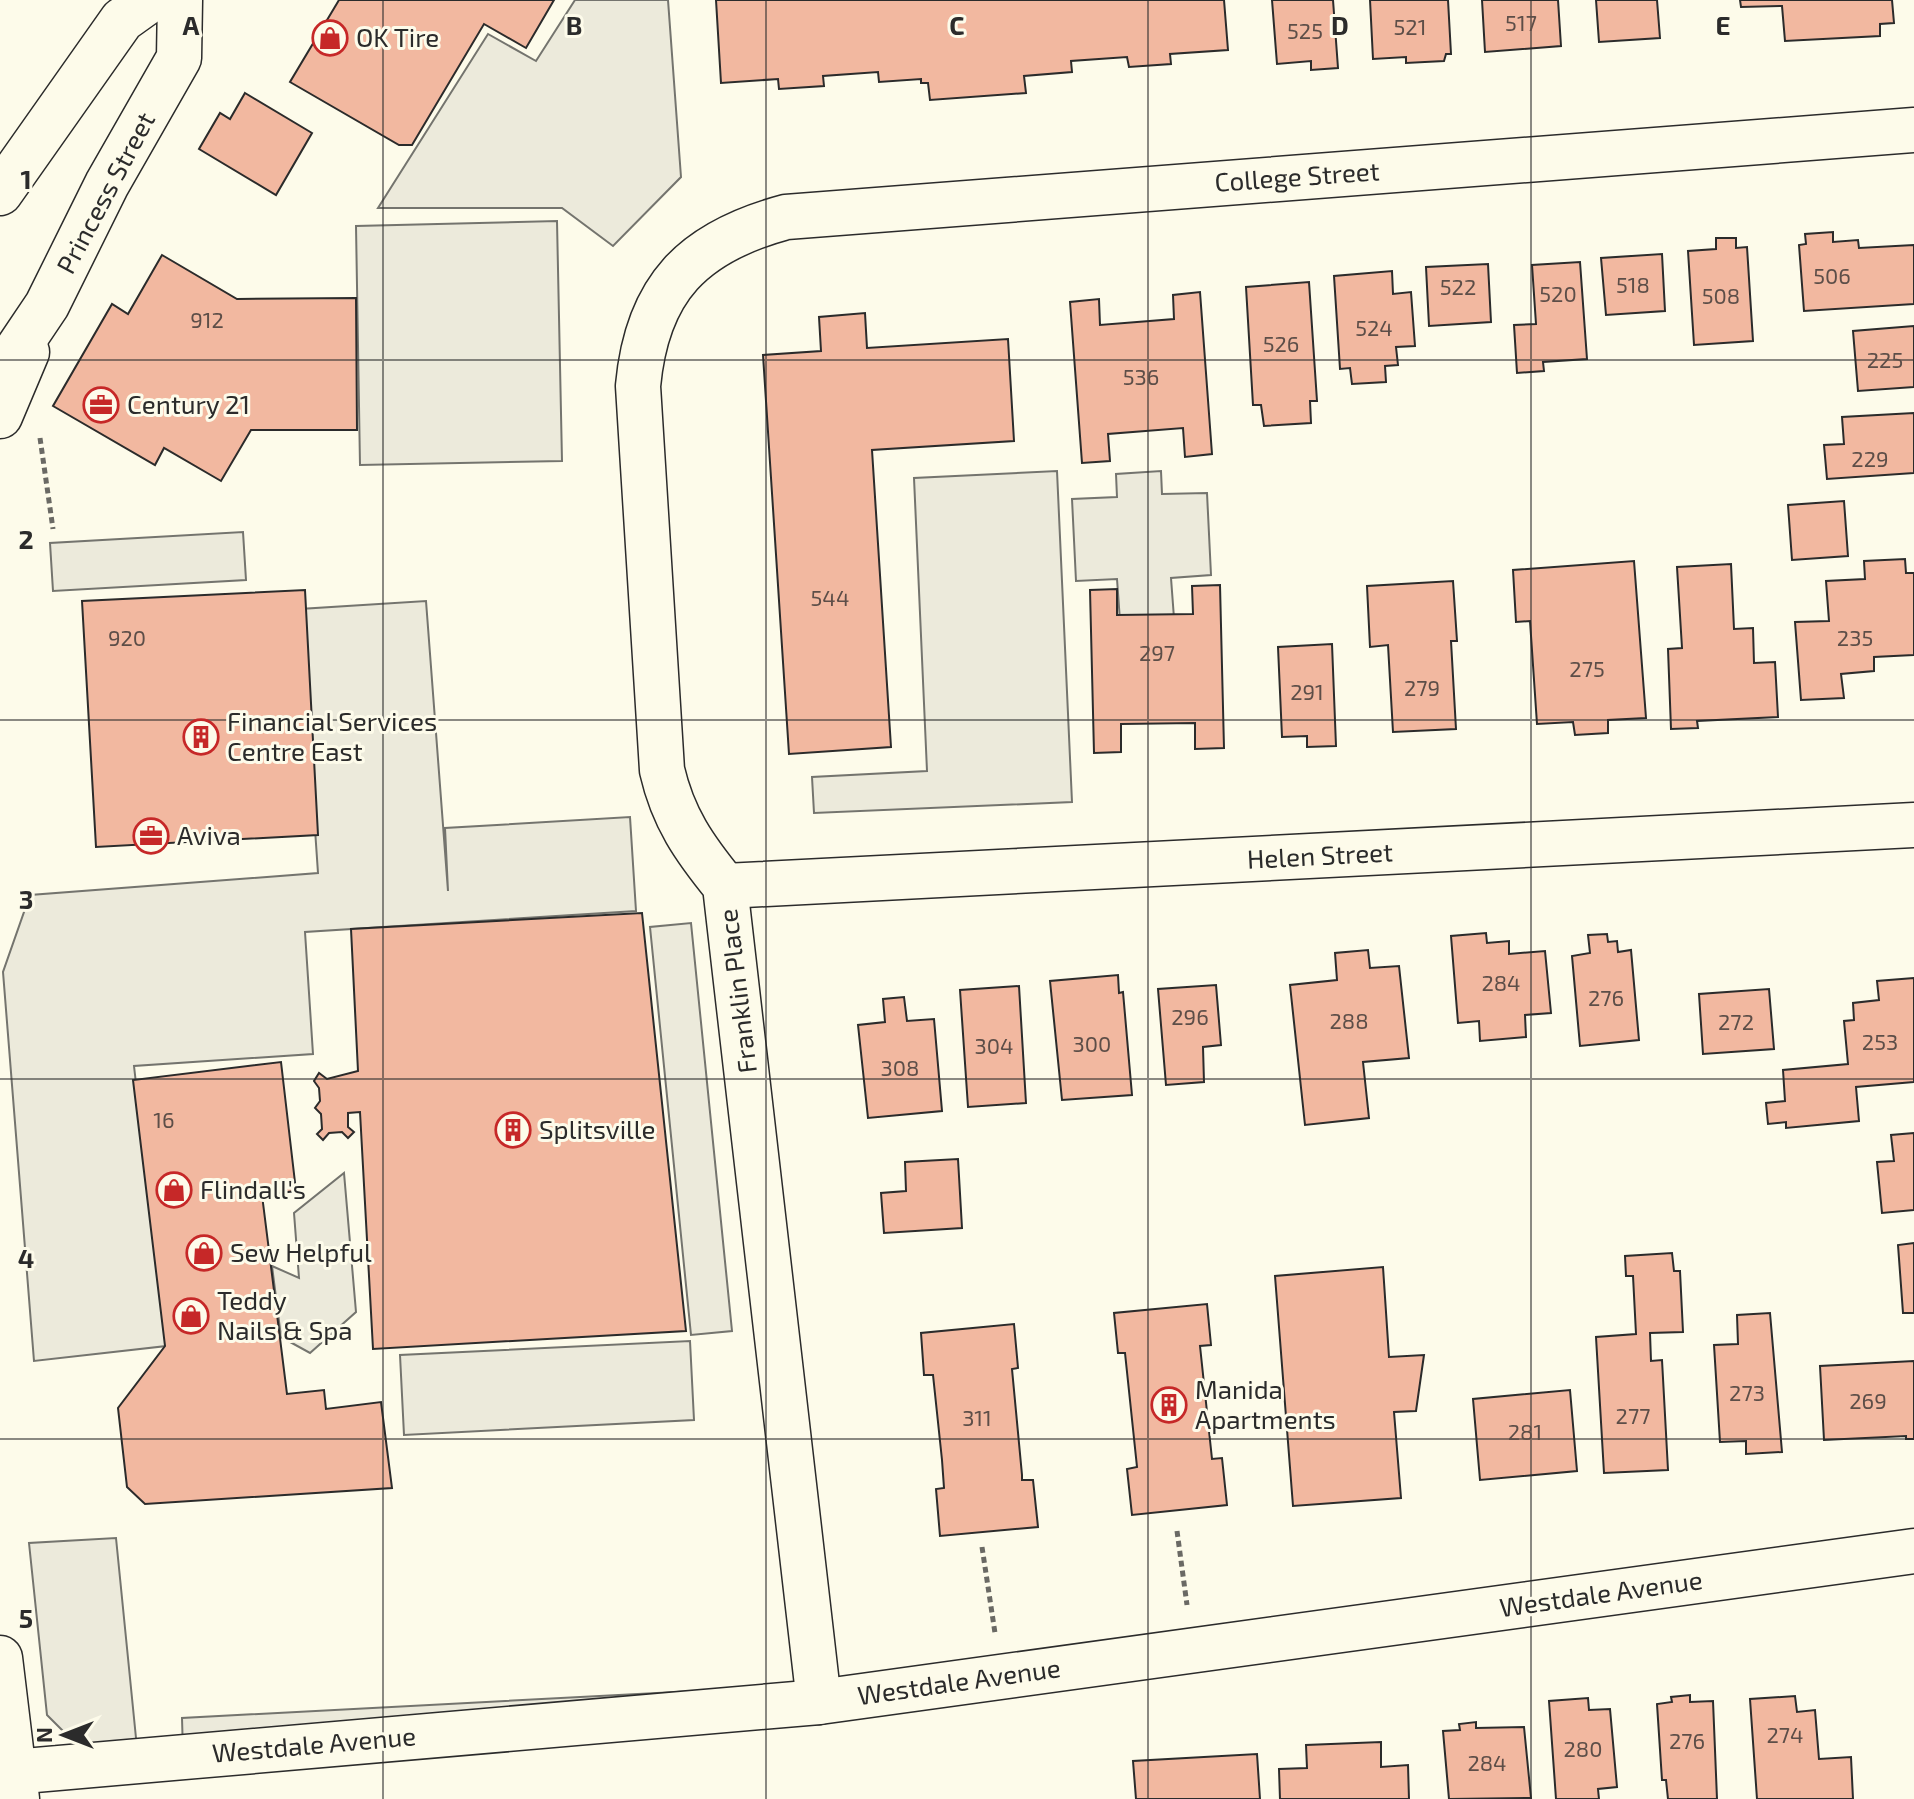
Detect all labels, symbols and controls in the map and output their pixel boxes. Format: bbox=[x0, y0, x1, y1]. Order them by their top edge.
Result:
text: A bbox=[183, 9, 200, 40]
text: B bbox=[566, 9, 582, 40]
text: C bbox=[949, 9, 965, 40]
text: D bbox=[1331, 9, 1349, 40]
house number: 517 bbox=[1505, 9, 1537, 35]
text: E bbox=[1715, 9, 1731, 40]
house number: 521 bbox=[1394, 13, 1426, 39]
house number: 525 bbox=[1287, 17, 1323, 43]
shop icon: OK Tire bbox=[311, 19, 349, 57]
place label: OK Tire bbox=[356, 21, 439, 52]
street label: Princess Street bbox=[49, 106, 160, 278]
street label: College Street bbox=[1213, 154, 1381, 197]
text: 1 bbox=[20, 163, 32, 194]
house number: 506 bbox=[1813, 262, 1851, 288]
house number: 518 bbox=[1616, 271, 1650, 297]
house number: 522 bbox=[1440, 273, 1476, 299]
house number: 520 bbox=[1539, 280, 1577, 306]
house number: 508 bbox=[1702, 282, 1740, 308]
house number: 912 bbox=[190, 306, 224, 332]
house number: 524 bbox=[1355, 314, 1393, 340]
house number: 526 bbox=[1263, 330, 1299, 356]
house number: 225 bbox=[1867, 346, 1903, 372]
house number: 536 bbox=[1123, 363, 1159, 389]
office icon: Century 21 bbox=[82, 386, 120, 424]
place label: Century 21 bbox=[127, 388, 250, 419]
house number: 229 bbox=[1851, 445, 1889, 471]
text: 2 bbox=[18, 523, 34, 554]
house number: 544 bbox=[811, 584, 849, 610]
house number: 920 bbox=[108, 624, 146, 650]
house number: 235 bbox=[1837, 624, 1873, 650]
house number: 297 bbox=[1139, 639, 1175, 665]
house number: 275 bbox=[1569, 655, 1605, 681]
house number: 279 bbox=[1404, 674, 1440, 700]
house number: 291 bbox=[1290, 678, 1324, 704]
place label: Financial Services Centre East bbox=[227, 705, 437, 766]
building icon: Financial Services Centre East bbox=[182, 718, 220, 756]
office icon: Aviva bbox=[132, 817, 170, 855]
place label: Aviva bbox=[177, 819, 241, 850]
street label: Helen Street bbox=[1246, 835, 1394, 874]
text: 3 bbox=[19, 883, 33, 914]
street label: Franklin Place bbox=[711, 907, 762, 1075]
house number: 284 bbox=[1481, 969, 1521, 995]
house number: 276 bbox=[1588, 984, 1624, 1010]
house number: 296 bbox=[1171, 1003, 1209, 1029]
house number: 288 bbox=[1329, 1007, 1369, 1033]
house number: 272 bbox=[1718, 1008, 1754, 1034]
house number: 253 bbox=[1862, 1028, 1898, 1054]
house number: 300 bbox=[1073, 1030, 1111, 1056]
house number: 304 bbox=[974, 1032, 1014, 1058]
house number: 308 bbox=[881, 1054, 919, 1080]
house number: 16 bbox=[153, 1106, 175, 1132]
building icon: Splitsville bbox=[494, 1111, 532, 1149]
place label: Splitsville bbox=[539, 1113, 656, 1144]
shop icon: Flindall's bbox=[155, 1171, 193, 1209]
place label: Flindall's bbox=[200, 1173, 306, 1204]
shop icon: Sew Helpful bbox=[185, 1234, 223, 1272]
place label: Sew Helpful bbox=[230, 1236, 372, 1267]
text: 4 bbox=[18, 1242, 34, 1273]
place label: Teddy Nails & Spa bbox=[217, 1284, 353, 1345]
shop icon: Teddy Nails & Spa bbox=[172, 1297, 210, 1335]
place label: Manida Apartments bbox=[1195, 1373, 1336, 1434]
house number: 273 bbox=[1729, 1379, 1765, 1405]
building icon: Manida Apartments bbox=[1150, 1386, 1188, 1424]
house number: 269 bbox=[1849, 1387, 1887, 1413]
house number: 277 bbox=[1616, 1402, 1650, 1428]
house number: 311 bbox=[962, 1404, 992, 1430]
house number: 281 bbox=[1508, 1418, 1542, 1444]
street label: Westdale Avenue bbox=[1497, 1563, 1704, 1622]
text: 5 bbox=[19, 1602, 33, 1633]
street label: Westdale Avenue bbox=[855, 1651, 1062, 1710]
north arrow bbox=[24, 1695, 104, 1775]
street label: Westdale Avenue bbox=[211, 1719, 417, 1768]
house number: 274 bbox=[1766, 1721, 1804, 1747]
text: N bbox=[30, 1727, 56, 1743]
house number: 276 bbox=[1669, 1727, 1705, 1753]
house number: 280 bbox=[1564, 1735, 1602, 1761]
house number: 284 bbox=[1467, 1749, 1507, 1775]

